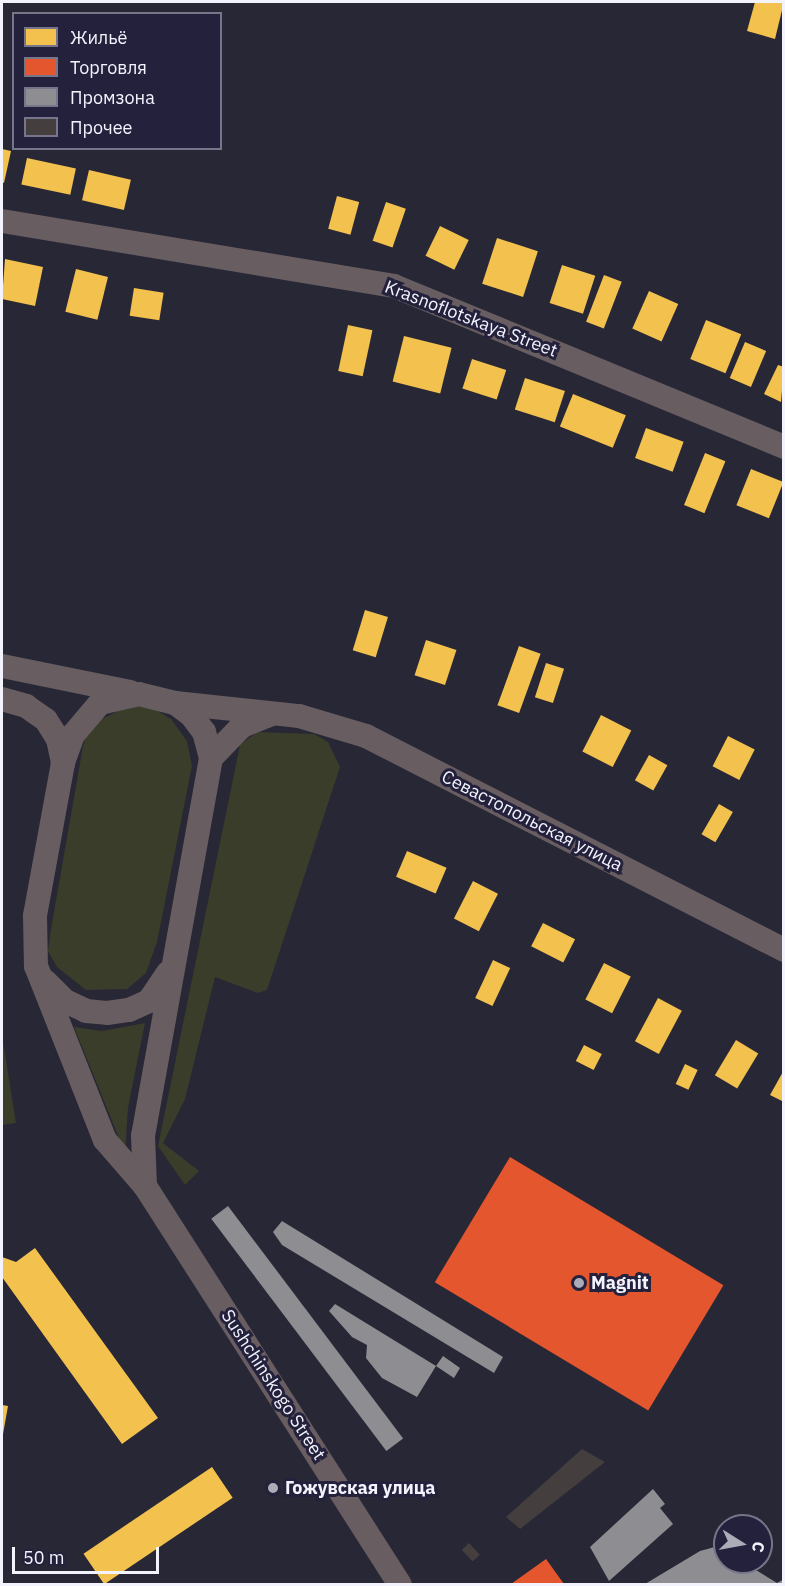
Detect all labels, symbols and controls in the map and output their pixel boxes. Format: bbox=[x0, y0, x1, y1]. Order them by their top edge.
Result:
legend bbox=[12, 12, 222, 150]
text: Жильё bbox=[70, 26, 127, 49]
text: Торговля bbox=[70, 56, 147, 79]
text: Промзона bbox=[70, 86, 155, 109]
text: Прочее bbox=[70, 116, 132, 139]
street label: Krasnoflotskaya Street bbox=[382, 276, 560, 362]
street label: Севастопольская улица bbox=[438, 766, 626, 876]
place label: Magnit bbox=[591, 1272, 649, 1294]
marker: Magnit bbox=[572, 1276, 586, 1290]
street label: Sushchinskogo Street bbox=[216, 1306, 330, 1464]
place label: Гожувская улица bbox=[285, 1477, 435, 1499]
marker: Гожувская улица bbox=[266, 1481, 280, 1495]
north arrow bbox=[713, 1514, 773, 1574]
scale bar bbox=[15, 1535, 162, 1573]
text: С bbox=[748, 1540, 770, 1554]
text: 50 m bbox=[23, 1546, 65, 1569]

